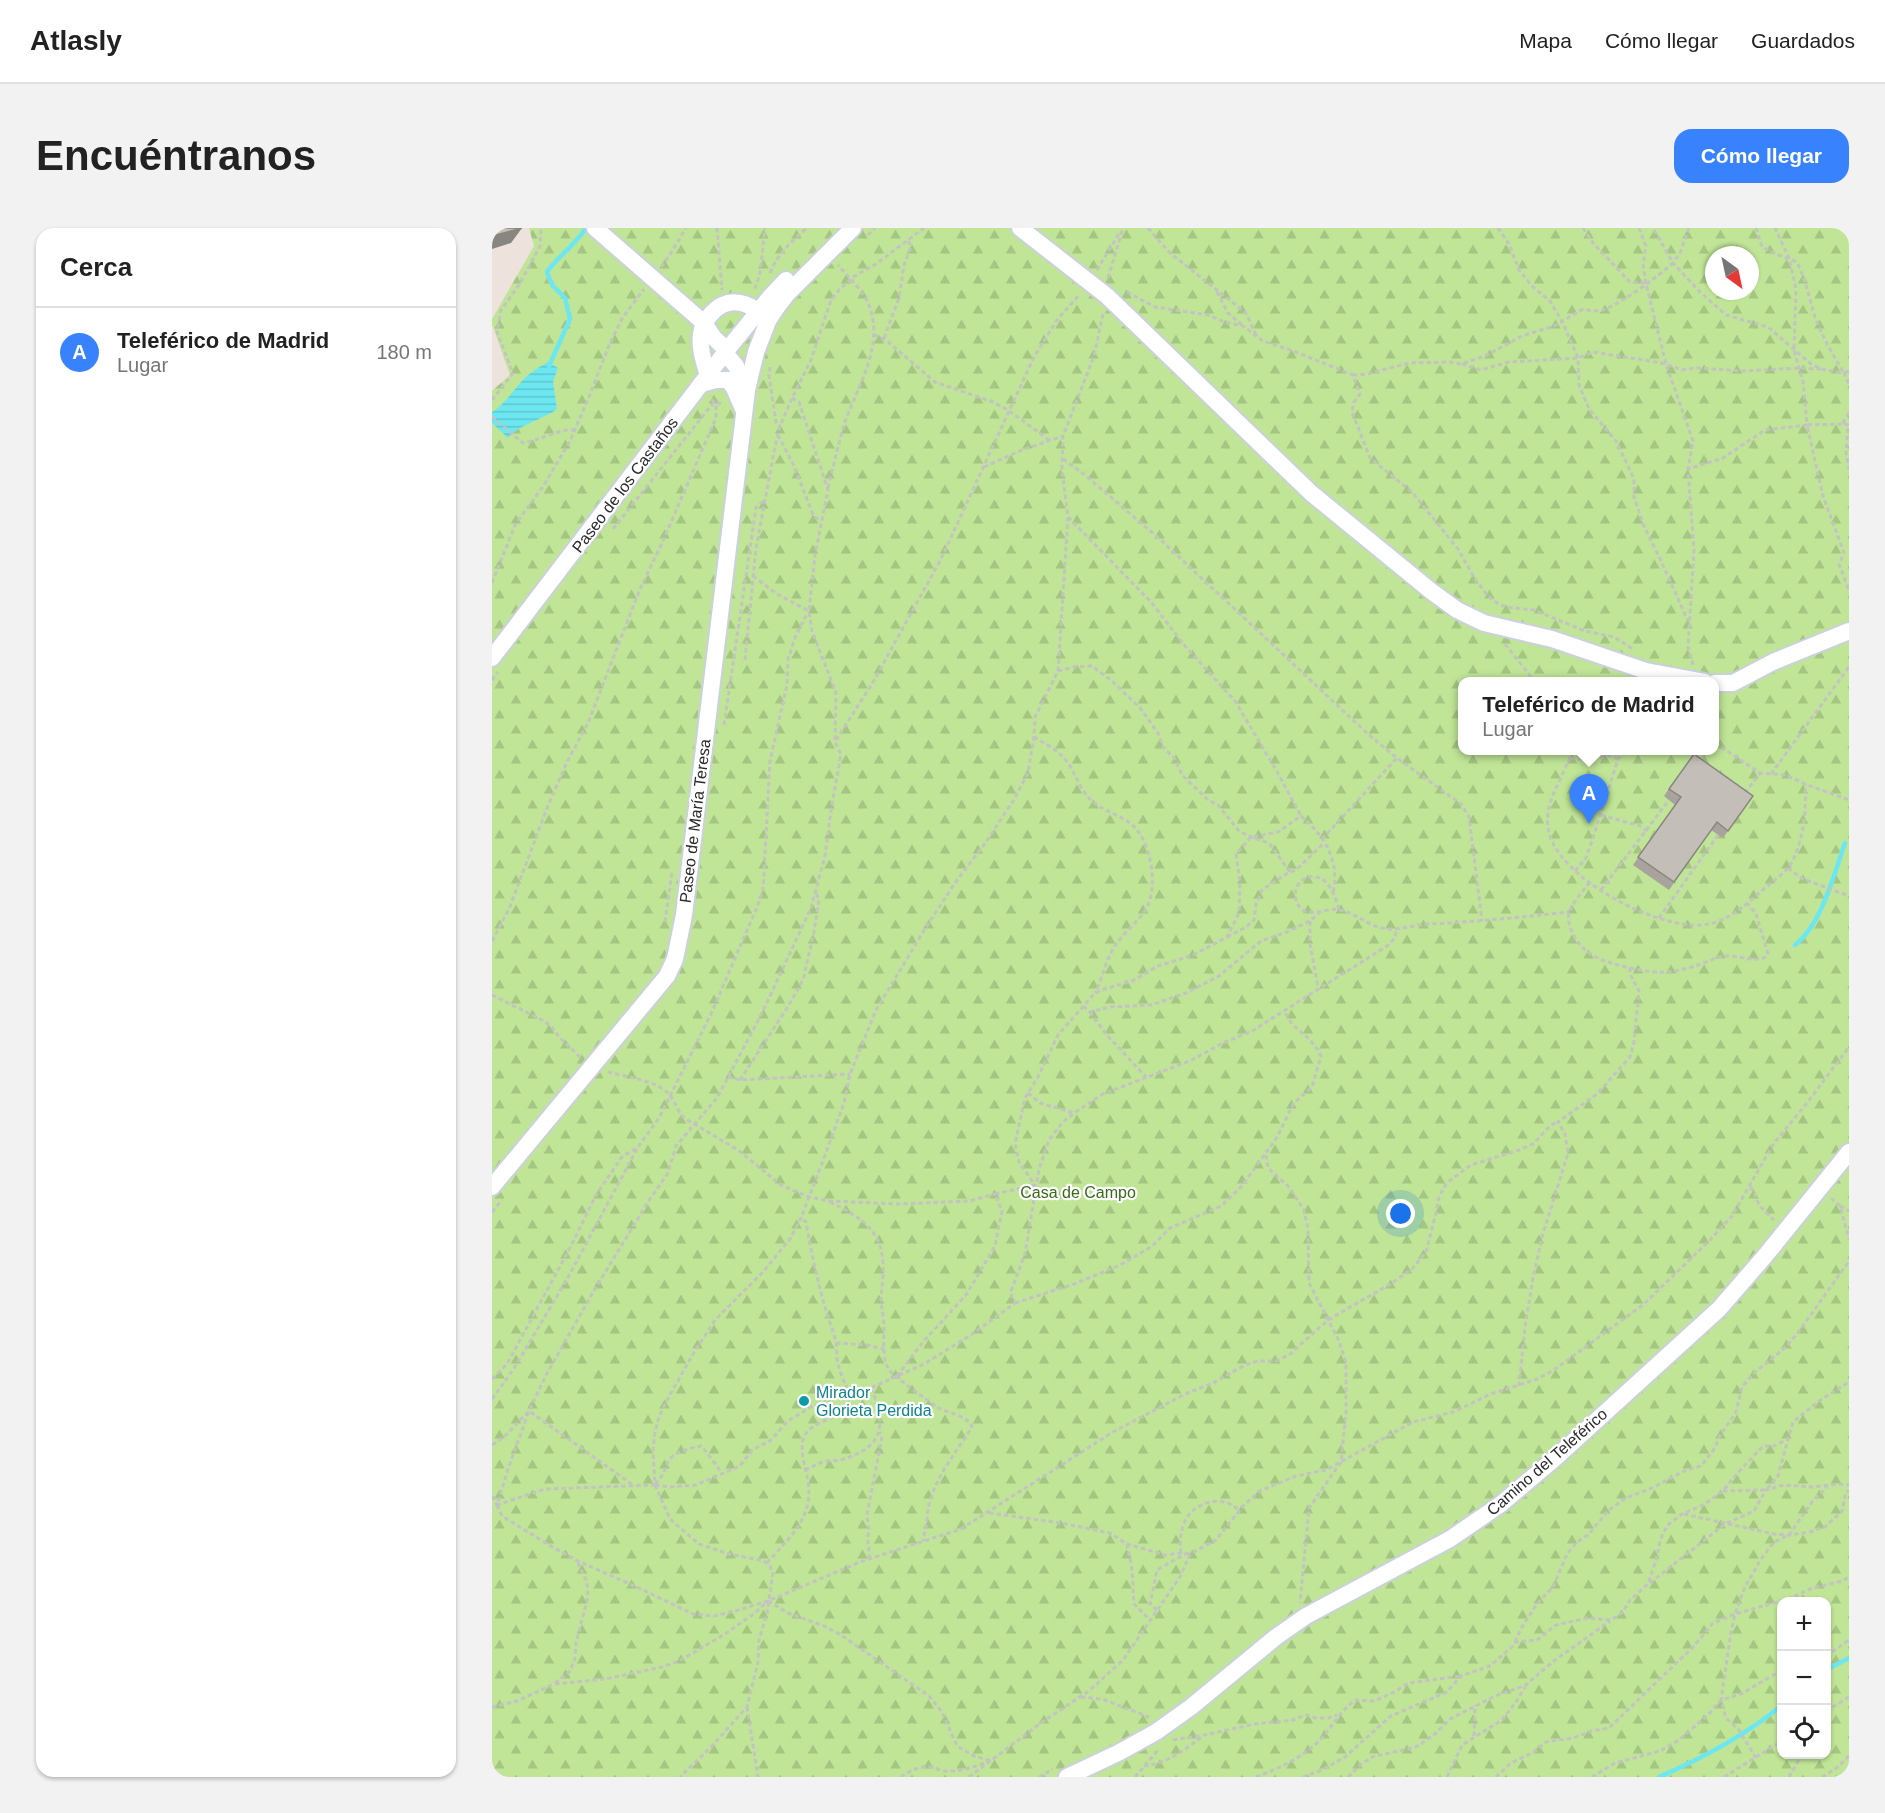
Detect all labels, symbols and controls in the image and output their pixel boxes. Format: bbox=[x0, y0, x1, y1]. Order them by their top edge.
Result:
text: Atlasly bbox=[30, 25, 122, 56]
text: Mapa bbox=[1519, 29, 1572, 52]
text: Cómo llegar bbox=[1605, 29, 1718, 52]
text: Guardados bbox=[1751, 29, 1855, 52]
button: Cómo llegar bbox=[1674, 129, 1849, 183]
text: Encuéntranos bbox=[36, 132, 316, 179]
north arrow bbox=[1705, 246, 1759, 300]
text: Cerca bbox=[60, 252, 132, 282]
text: Teleférico de Madrid bbox=[117, 328, 329, 353]
text: A bbox=[72, 341, 87, 363]
text: 180 m bbox=[376, 341, 432, 363]
text: Lugar bbox=[117, 354, 168, 376]
street label: Paseo de los Castaños bbox=[569, 414, 681, 556]
popup bbox=[1458, 677, 1719, 755]
text: Teleférico de Madrid bbox=[1482, 692, 1695, 717]
text: Lugar bbox=[1482, 718, 1534, 740]
street label: Paseo de María Teresa bbox=[677, 738, 714, 904]
pin: A bbox=[1570, 774, 1608, 824]
park label: Casa de Campo bbox=[1020, 1184, 1136, 1201]
your location bbox=[1386, 1199, 1415, 1228]
place label: Mirador Glorieta Perdida bbox=[816, 1384, 932, 1419]
marker: Mirador Glorieta Perdida bbox=[797, 1394, 811, 1408]
street label: Camino del Teleférico bbox=[1483, 1405, 1611, 1519]
map controls bbox=[1777, 1597, 1831, 1759]
button: + bbox=[1777, 1597, 1831, 1651]
button: − bbox=[1777, 1651, 1831, 1705]
button: locate bbox=[1777, 1705, 1831, 1759]

